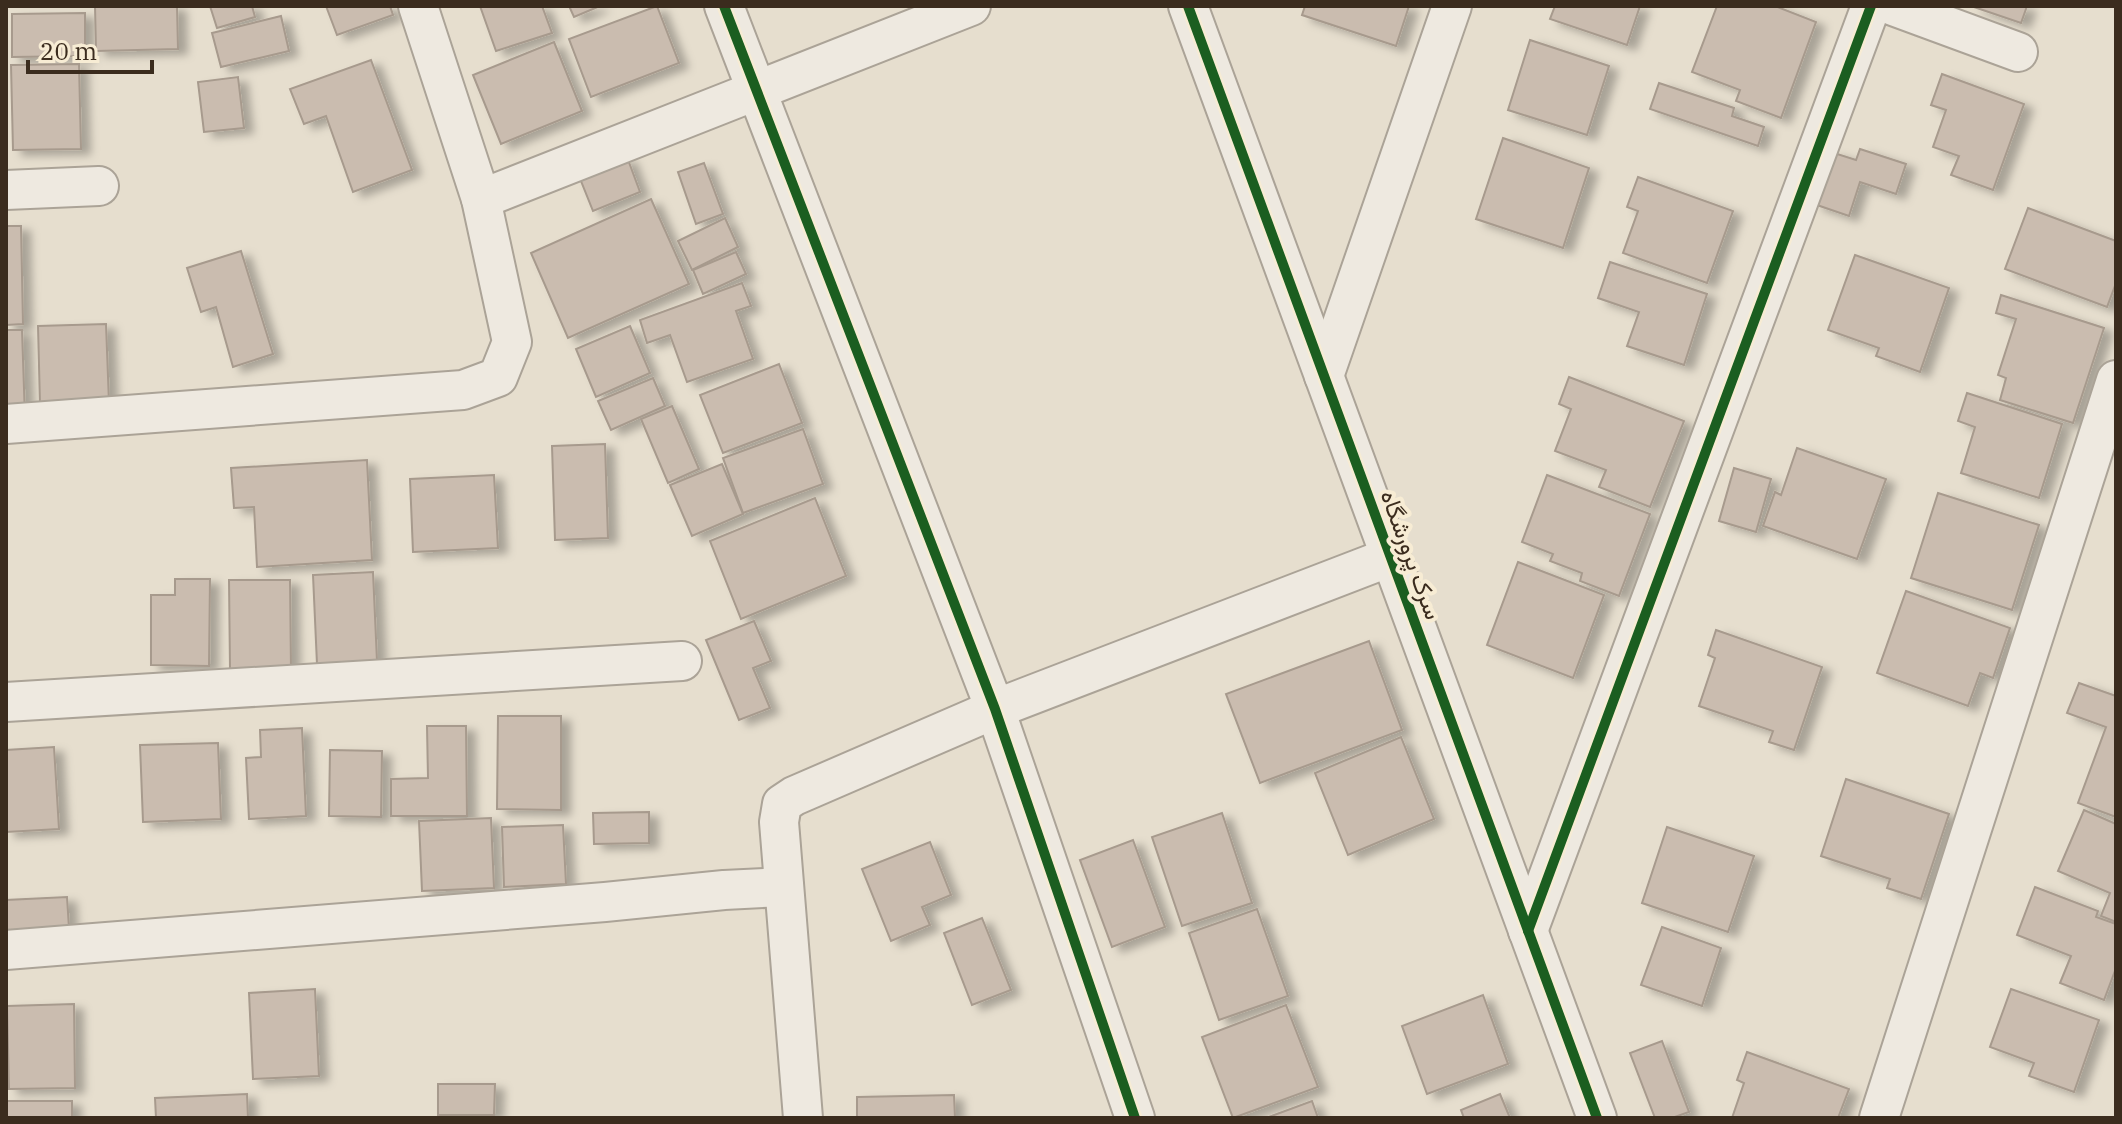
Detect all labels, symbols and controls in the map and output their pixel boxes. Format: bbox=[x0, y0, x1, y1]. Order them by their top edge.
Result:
scale bar bbox=[28, 24, 152, 74]
text: 20 m bbox=[40, 35, 97, 67]
street label: سرک پرورشگاه bbox=[1373, 486, 1450, 624]

